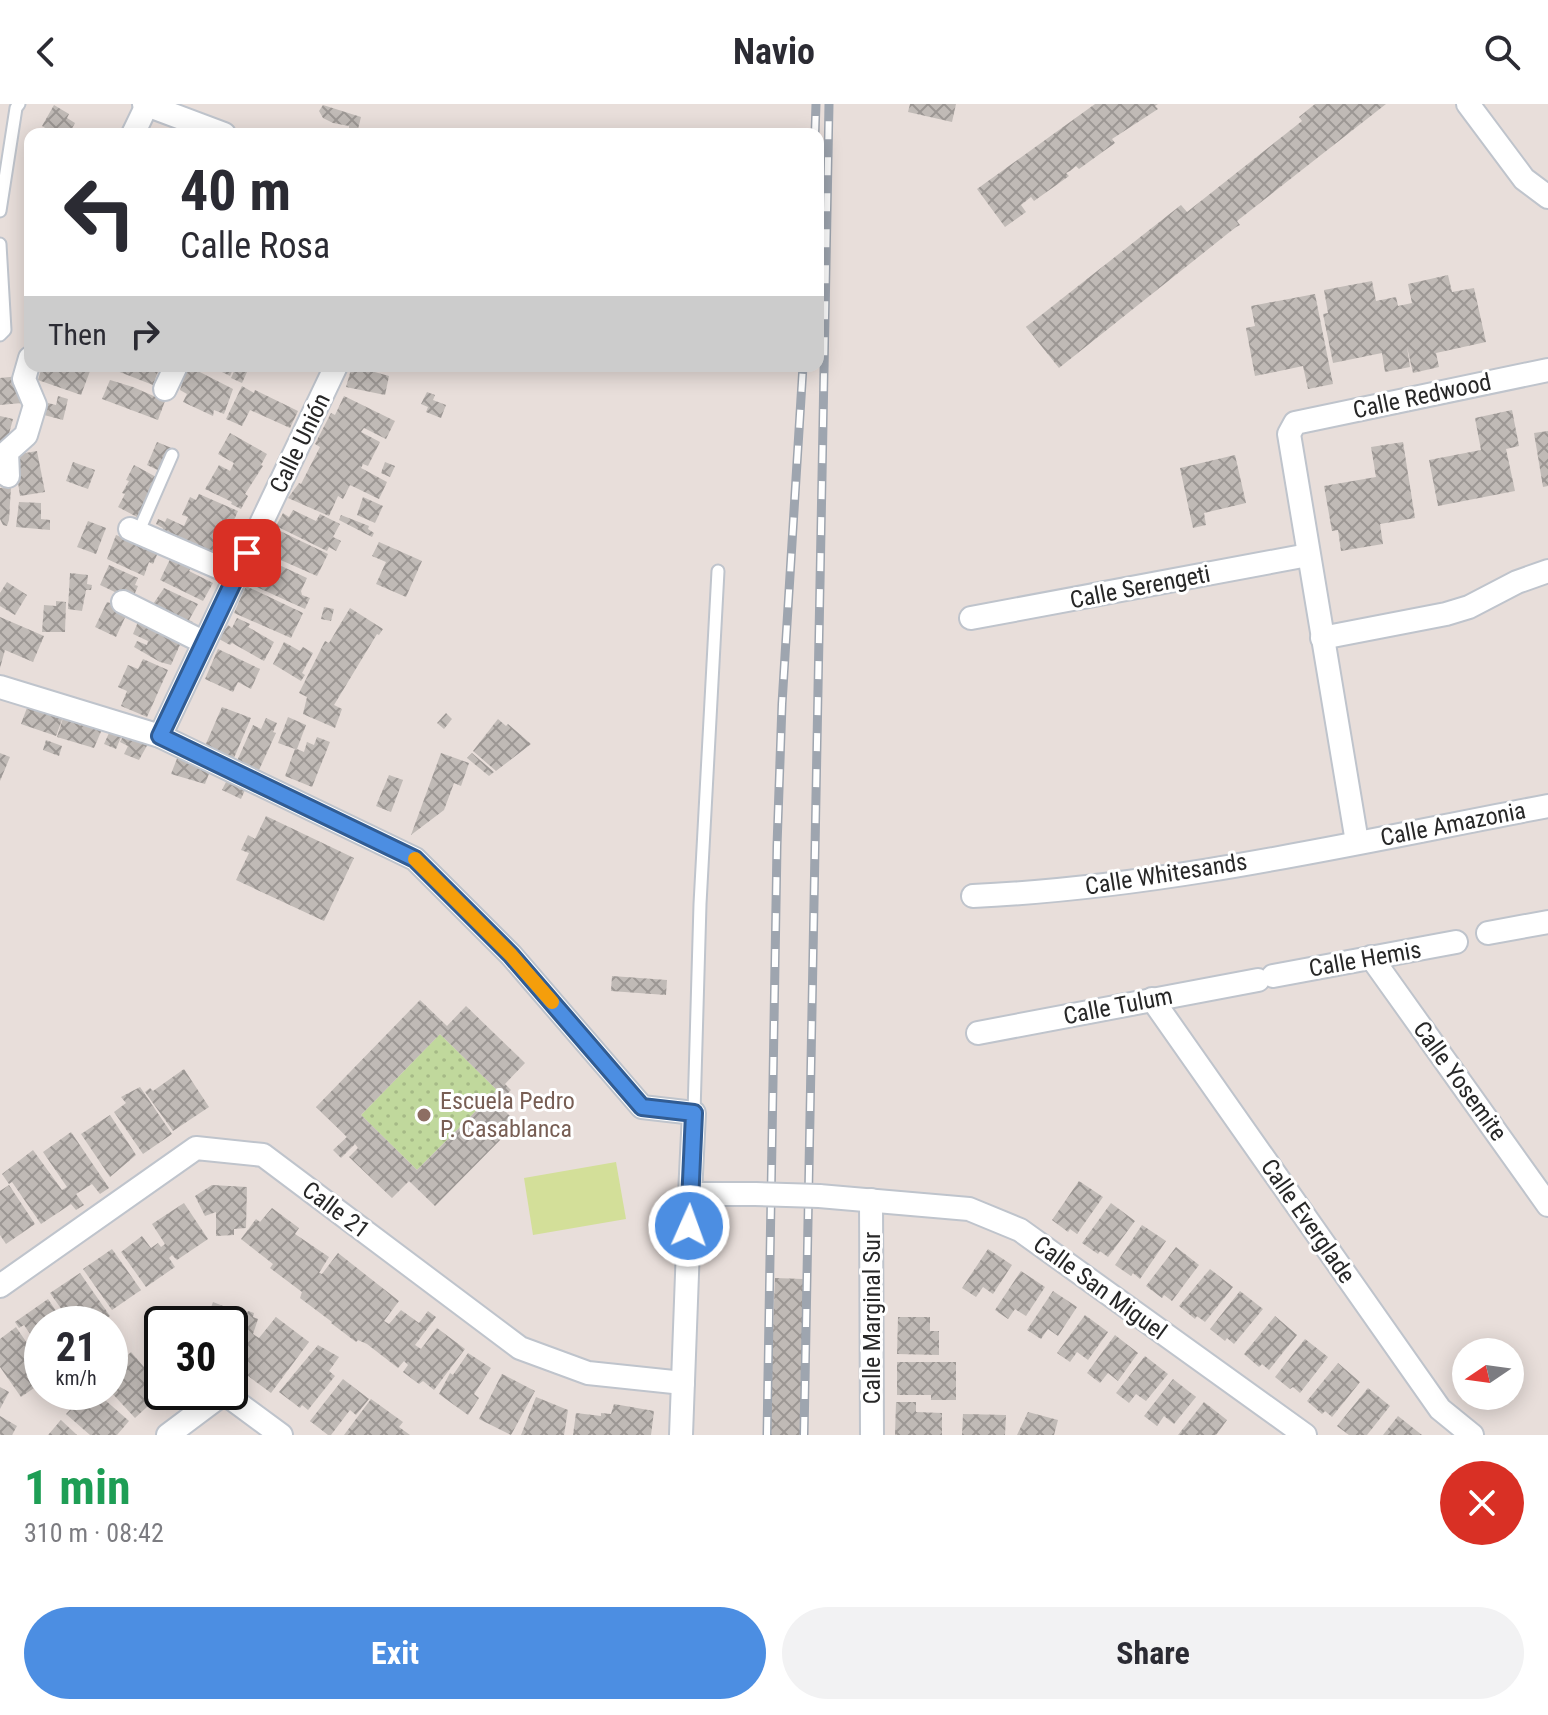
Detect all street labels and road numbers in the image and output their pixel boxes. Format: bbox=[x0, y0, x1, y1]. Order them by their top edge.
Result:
street label: Calle Redwood bbox=[1350, 368, 1494, 424]
street label: Calle Unión bbox=[264, 389, 336, 497]
street label: Calle Serengeti bbox=[1068, 560, 1212, 614]
street label: Calle Amazonia bbox=[1378, 796, 1528, 852]
street label: Calle Whitesands bbox=[1083, 847, 1249, 901]
street label: Calle Hemis bbox=[1307, 935, 1423, 983]
street label: Calle Tulum bbox=[1061, 982, 1175, 1030]
street label: Calle Yosemite bbox=[1407, 1016, 1513, 1146]
street label: Calle Everglade bbox=[1255, 1154, 1361, 1288]
street label: Calle 21 bbox=[297, 1176, 375, 1244]
street label: Calle San Miguel bbox=[1028, 1230, 1172, 1346]
street label: Calle Marginal Sur bbox=[858, 1232, 886, 1404]

